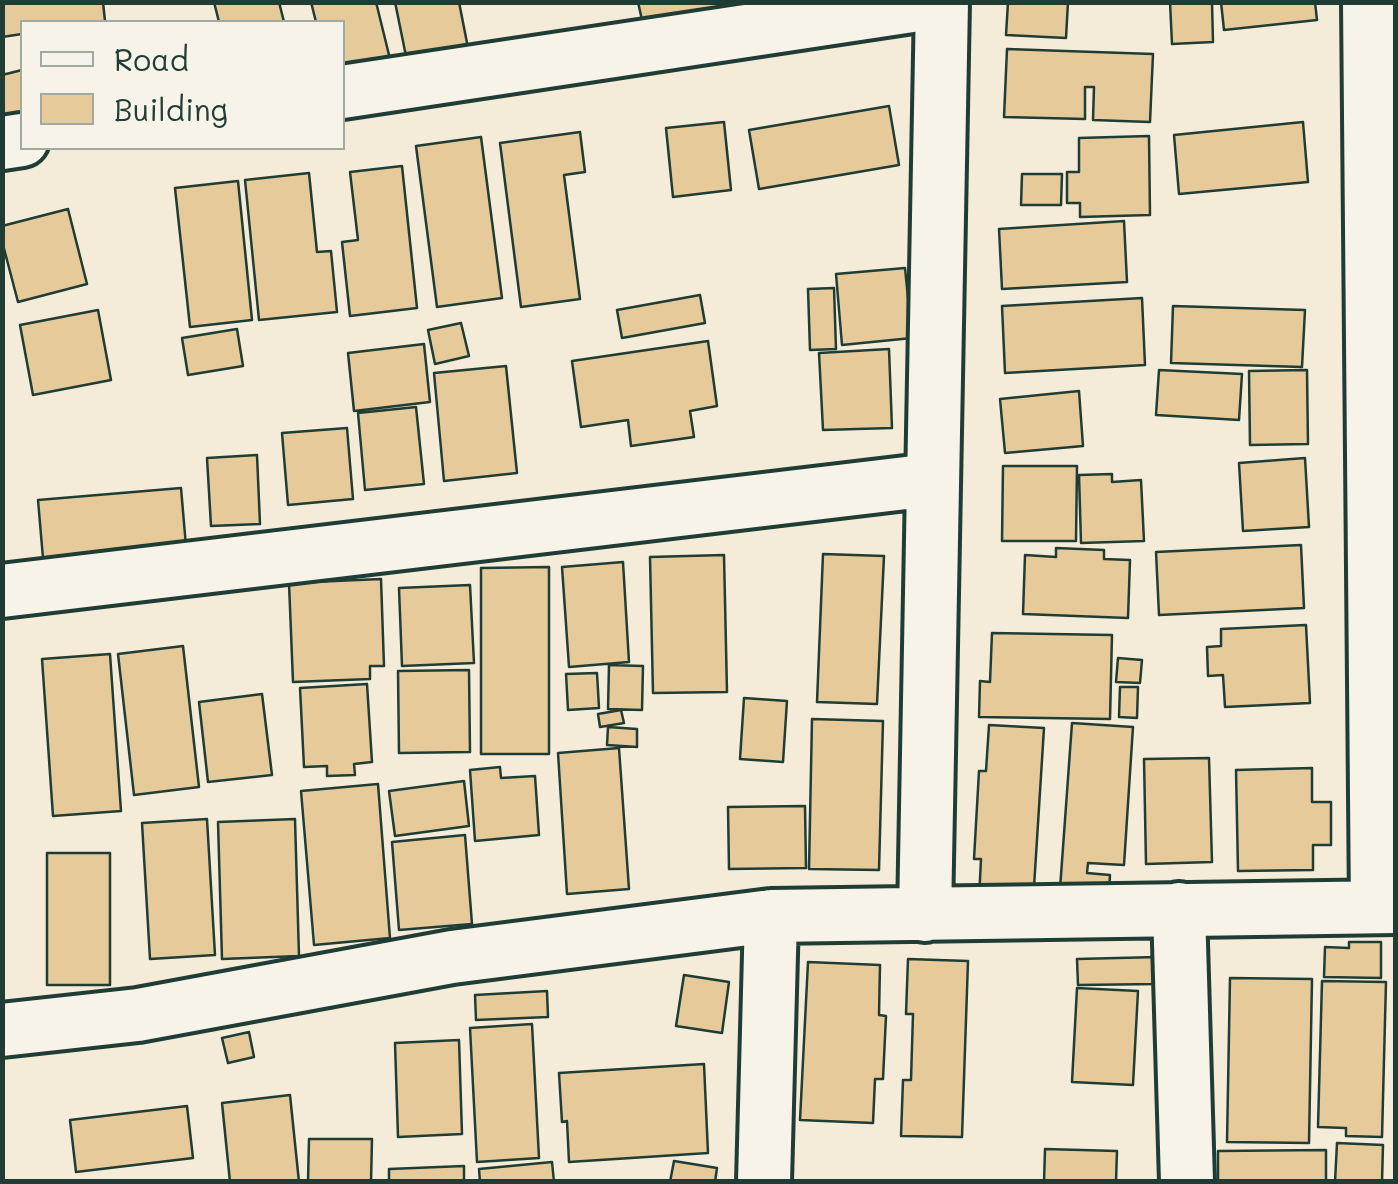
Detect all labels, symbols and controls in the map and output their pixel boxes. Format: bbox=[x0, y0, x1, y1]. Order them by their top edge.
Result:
legend bbox=[20, 20, 345, 150]
text: Road bbox=[114, 39, 189, 79]
text: Building bbox=[114, 89, 228, 129]

